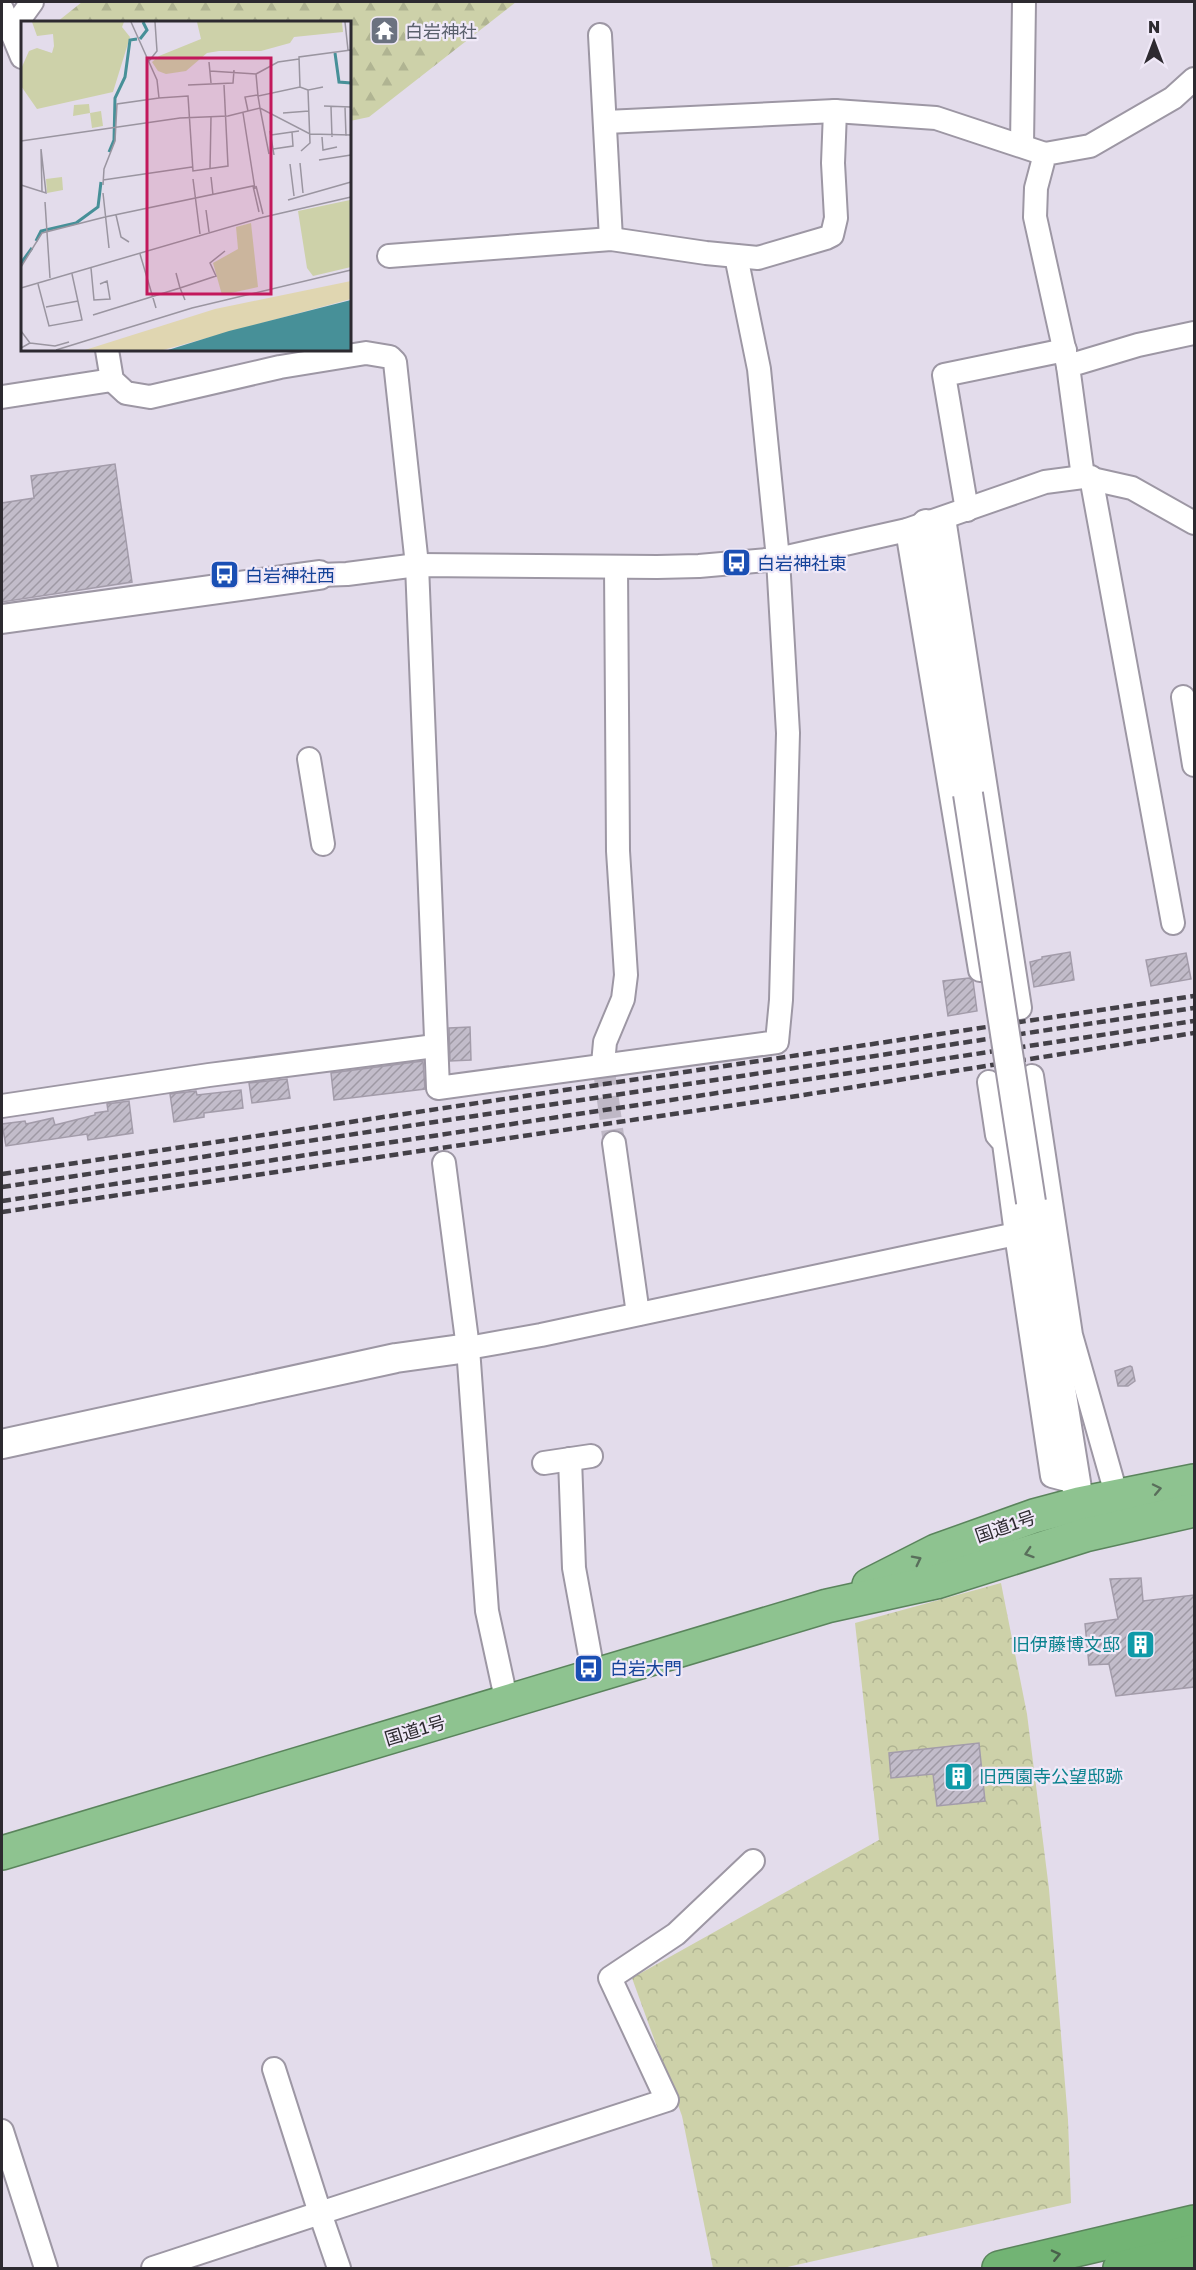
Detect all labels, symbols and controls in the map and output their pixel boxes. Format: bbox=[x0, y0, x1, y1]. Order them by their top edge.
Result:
north arrow bbox=[1124, 12, 1184, 72]
temple icon: 白岩神社 bbox=[368, 15, 400, 47]
text: N bbox=[1148, 17, 1160, 37]
place label: 白岩神社 bbox=[405, 20, 477, 42]
inset map bbox=[21, 21, 351, 351]
bus stop icon: 白岩神社東 bbox=[720, 547, 752, 579]
place label: 白岩神社東 bbox=[757, 552, 847, 574]
bus stop icon: 白岩神社西 bbox=[208, 559, 240, 591]
place label: 白岩神社西 bbox=[245, 564, 335, 586]
one-way arrow bbox=[1152, 1483, 1162, 1496]
street label: 国道1号 bbox=[972, 1505, 1038, 1547]
one-way arrow bbox=[1024, 1546, 1035, 1558]
one-way arrow bbox=[911, 1556, 922, 1568]
building icon: 旧伊藤博文邸 bbox=[1125, 1628, 1157, 1660]
place label: 旧伊藤博文邸 bbox=[1012, 1633, 1120, 1655]
bus stop icon: 白岩大門 bbox=[573, 1652, 605, 1684]
place label: 白岩大門 bbox=[610, 1657, 682, 1679]
street label: 国道1号 bbox=[382, 1710, 448, 1750]
building icon: 旧西園寺公望邸跡 bbox=[942, 1760, 974, 1792]
place label: 旧西園寺公望邸跡 bbox=[979, 1765, 1123, 1787]
one-way arrow bbox=[1051, 2249, 1061, 2262]

